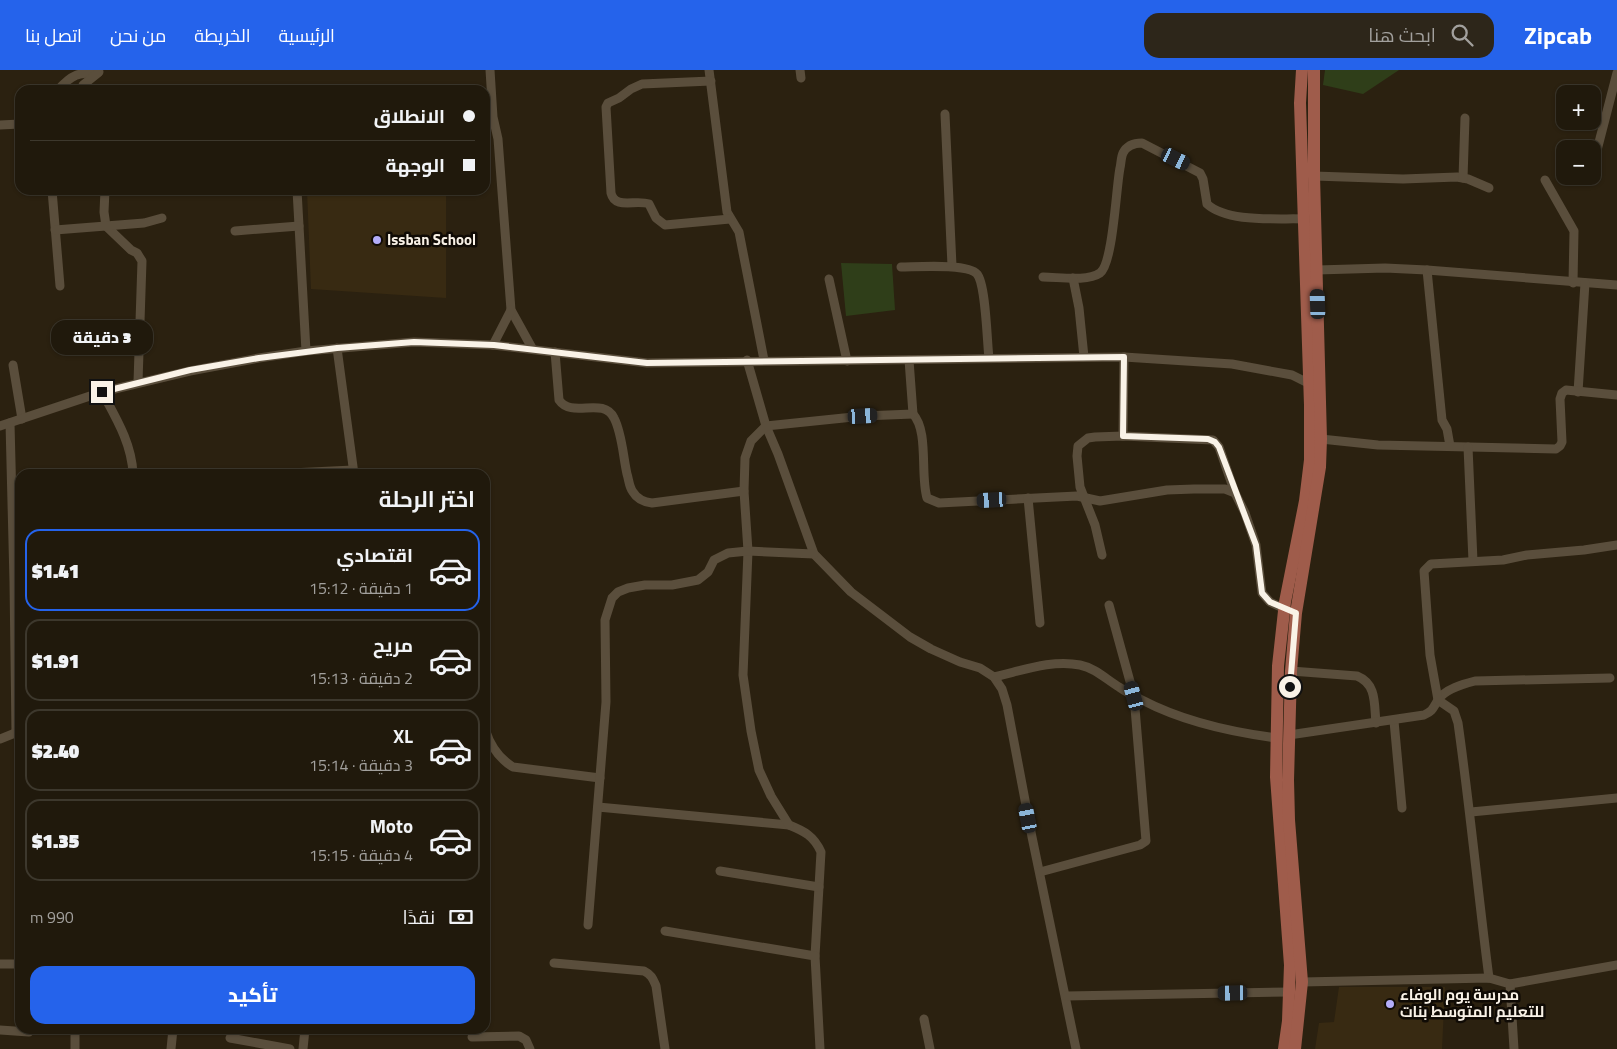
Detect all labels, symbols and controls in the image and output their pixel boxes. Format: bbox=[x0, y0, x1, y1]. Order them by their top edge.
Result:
search box bbox=[1144, 13, 1494, 58]
text: Zipcab bbox=[1524, 17, 1592, 53]
text: ابحث هنا bbox=[1368, 20, 1436, 49]
icon: search bbox=[1448, 21, 1476, 49]
text: اتصل بنا bbox=[25, 22, 82, 49]
text: من نحن bbox=[110, 22, 166, 49]
text: الخريطة bbox=[194, 22, 250, 49]
text: الرئيسية bbox=[278, 22, 335, 49]
map controls bbox=[1556, 85, 1601, 185]
button: + bbox=[1556, 85, 1601, 130]
text: الانطلاق bbox=[374, 101, 445, 130]
button: − bbox=[1556, 140, 1601, 185]
car bbox=[1159, 146, 1192, 172]
text: الوجهة bbox=[385, 150, 445, 179]
place label: Issban School bbox=[387, 228, 476, 251]
marker: Issban School bbox=[371, 234, 383, 246]
car bbox=[1309, 289, 1326, 319]
callout: 3 دقيقة bbox=[51, 320, 153, 354]
text: 3 دقيقة bbox=[73, 325, 131, 349]
route end bbox=[91, 381, 113, 403]
car bbox=[847, 408, 878, 424]
text: اختر الرحلة bbox=[379, 482, 475, 516]
car bbox=[976, 492, 1007, 508]
text: اقتصادي bbox=[337, 540, 413, 569]
icon: car bbox=[428, 548, 473, 593]
text: $1.41 bbox=[32, 556, 79, 585]
text: 1 دقيقة · 15:12 bbox=[309, 576, 413, 600]
text: مريح bbox=[373, 630, 413, 659]
icon: car bbox=[428, 638, 473, 683]
text: $1.91 bbox=[32, 646, 79, 675]
text: 2 دقيقة · 15:13 bbox=[309, 666, 413, 690]
route start bbox=[1279, 676, 1301, 698]
car bbox=[1122, 680, 1145, 712]
text: XL bbox=[393, 721, 413, 750]
icon: car bbox=[428, 728, 473, 773]
text: $2.40 bbox=[32, 736, 79, 765]
text: 3 دقيقة · 15:14 bbox=[309, 753, 413, 777]
car bbox=[1017, 802, 1038, 834]
text: Moto bbox=[370, 811, 413, 840]
icon: car bbox=[428, 818, 473, 863]
text: $1.35 bbox=[32, 826, 79, 855]
text: 4 دقيقة · 15:15 bbox=[309, 843, 413, 867]
text: نقدًا bbox=[403, 902, 435, 931]
icon: cash bbox=[447, 903, 475, 931]
text: 990 m bbox=[30, 905, 74, 929]
button: تأكيد bbox=[30, 966, 475, 1024]
place label: مدرسة يوم الوفاء للتعليم المتوسط بنات bbox=[1400, 983, 1544, 1023]
car bbox=[1217, 985, 1248, 1001]
marker: مدرسة يوم الوفاء للتعليم المتوسط بنات bbox=[1384, 998, 1396, 1010]

